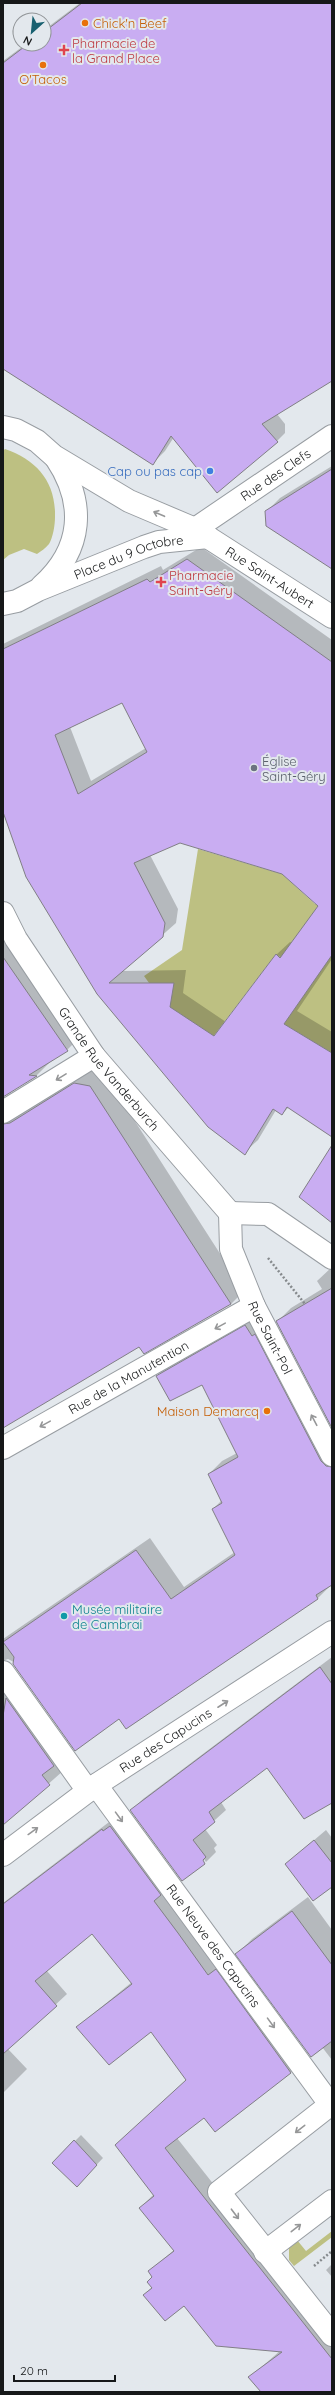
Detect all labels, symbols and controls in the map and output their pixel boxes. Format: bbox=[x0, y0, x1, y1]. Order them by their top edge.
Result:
north arrow bbox=[12, 12, 52, 52]
place label: Chick'n Beef bbox=[93, 15, 167, 31]
marker: Chick'n Beef bbox=[80, 18, 90, 28]
text: N bbox=[21, 33, 34, 49]
place label: Pharmacie de la Grand Place bbox=[72, 35, 160, 66]
marker: Pharmacie de la Grand Place bbox=[59, 45, 69, 55]
marker: O'Tacos bbox=[38, 60, 48, 70]
place label: O'Tacos bbox=[19, 71, 67, 87]
street label: Rue des Clefs bbox=[237, 445, 313, 504]
place label: Cap ou pas cap bbox=[108, 463, 202, 479]
marker: Cap ou pas cap bbox=[205, 466, 215, 476]
one-way arrow bbox=[154, 510, 166, 517]
street label: Place du 9 Octobre bbox=[71, 532, 184, 583]
street label: Rue Saint-Aubert bbox=[223, 543, 317, 612]
place label: Pharmacie Saint-Géry bbox=[169, 567, 234, 598]
marker: Pharmacie Saint-Géry bbox=[156, 577, 166, 587]
place label: Église Saint-Géry bbox=[262, 753, 326, 784]
marker: Église Saint-Géry bbox=[249, 763, 259, 773]
street label: Grande Rue Vanderburch bbox=[56, 1004, 163, 1134]
one-way arrow bbox=[55, 1073, 67, 1081]
street label: Rue Saint-Pol bbox=[245, 1299, 296, 1377]
one-way arrow bbox=[214, 1322, 226, 1330]
street label: Rue de la Manutention bbox=[65, 1337, 191, 1417]
place label: Maison Demarcq bbox=[157, 1403, 259, 1419]
marker: Maison Demarcq bbox=[262, 1406, 272, 1416]
one-way arrow bbox=[310, 1415, 317, 1427]
one-way arrow bbox=[40, 1420, 52, 1428]
place label: Musée militaire de Cambrai bbox=[72, 1601, 162, 1632]
marker: Musée militaire de Cambrai bbox=[59, 1611, 69, 1621]
one-way arrow bbox=[217, 1700, 228, 1708]
street label: Rue des Capucins bbox=[116, 1704, 214, 1776]
one-way arrow bbox=[115, 1811, 124, 1822]
one-way arrow bbox=[28, 1827, 39, 1835]
street label: Rue Neuve des Capucins bbox=[163, 1881, 264, 2010]
one-way arrow bbox=[267, 2018, 275, 2029]
one-way arrow bbox=[294, 2125, 305, 2133]
one-way arrow bbox=[231, 2208, 240, 2219]
one-way arrow bbox=[290, 2224, 301, 2233]
scale bar bbox=[14, 2357, 115, 2383]
text: 20 m bbox=[20, 2363, 48, 2378]

